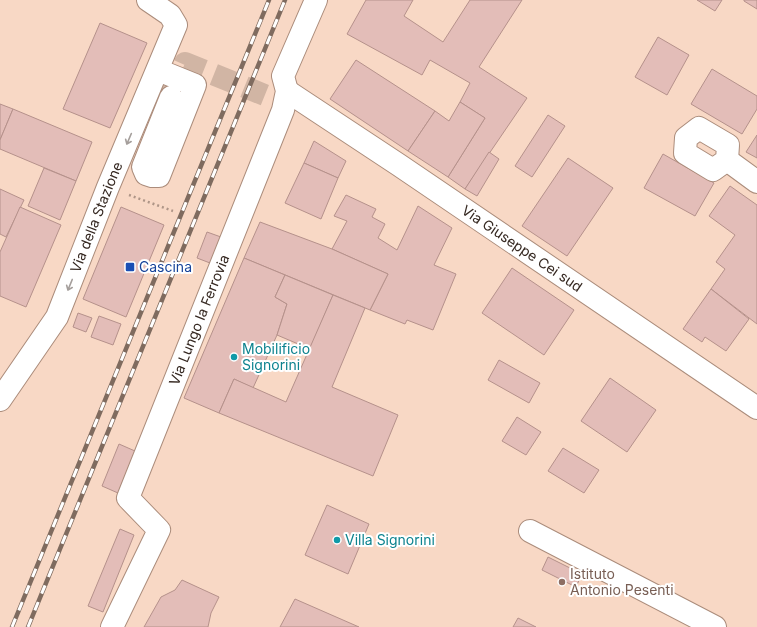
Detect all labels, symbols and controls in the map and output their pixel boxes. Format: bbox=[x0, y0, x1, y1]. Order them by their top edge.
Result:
one-way arrow bbox=[124, 132, 132, 144]
street label: Via della Stazione bbox=[66, 159, 126, 275]
street label: Via Giuseppe Cei sud bbox=[459, 201, 586, 295]
street label: Via Lungo la Ferrovia bbox=[165, 252, 232, 388]
place label: Cascina bbox=[139, 258, 192, 275]
marker: Cascina bbox=[124, 261, 136, 273]
one-way arrow bbox=[65, 279, 73, 291]
place label: Mobilificio Signorini bbox=[242, 340, 310, 373]
marker: Mobilificio Signorini bbox=[229, 352, 239, 362]
place label: Villa Signorini bbox=[345, 531, 435, 548]
marker: Villa Signorini bbox=[332, 535, 342, 545]
place label: Istituto Antonio Pesenti bbox=[570, 565, 674, 598]
marker: Istituto Antonio Pesenti bbox=[557, 577, 567, 587]

